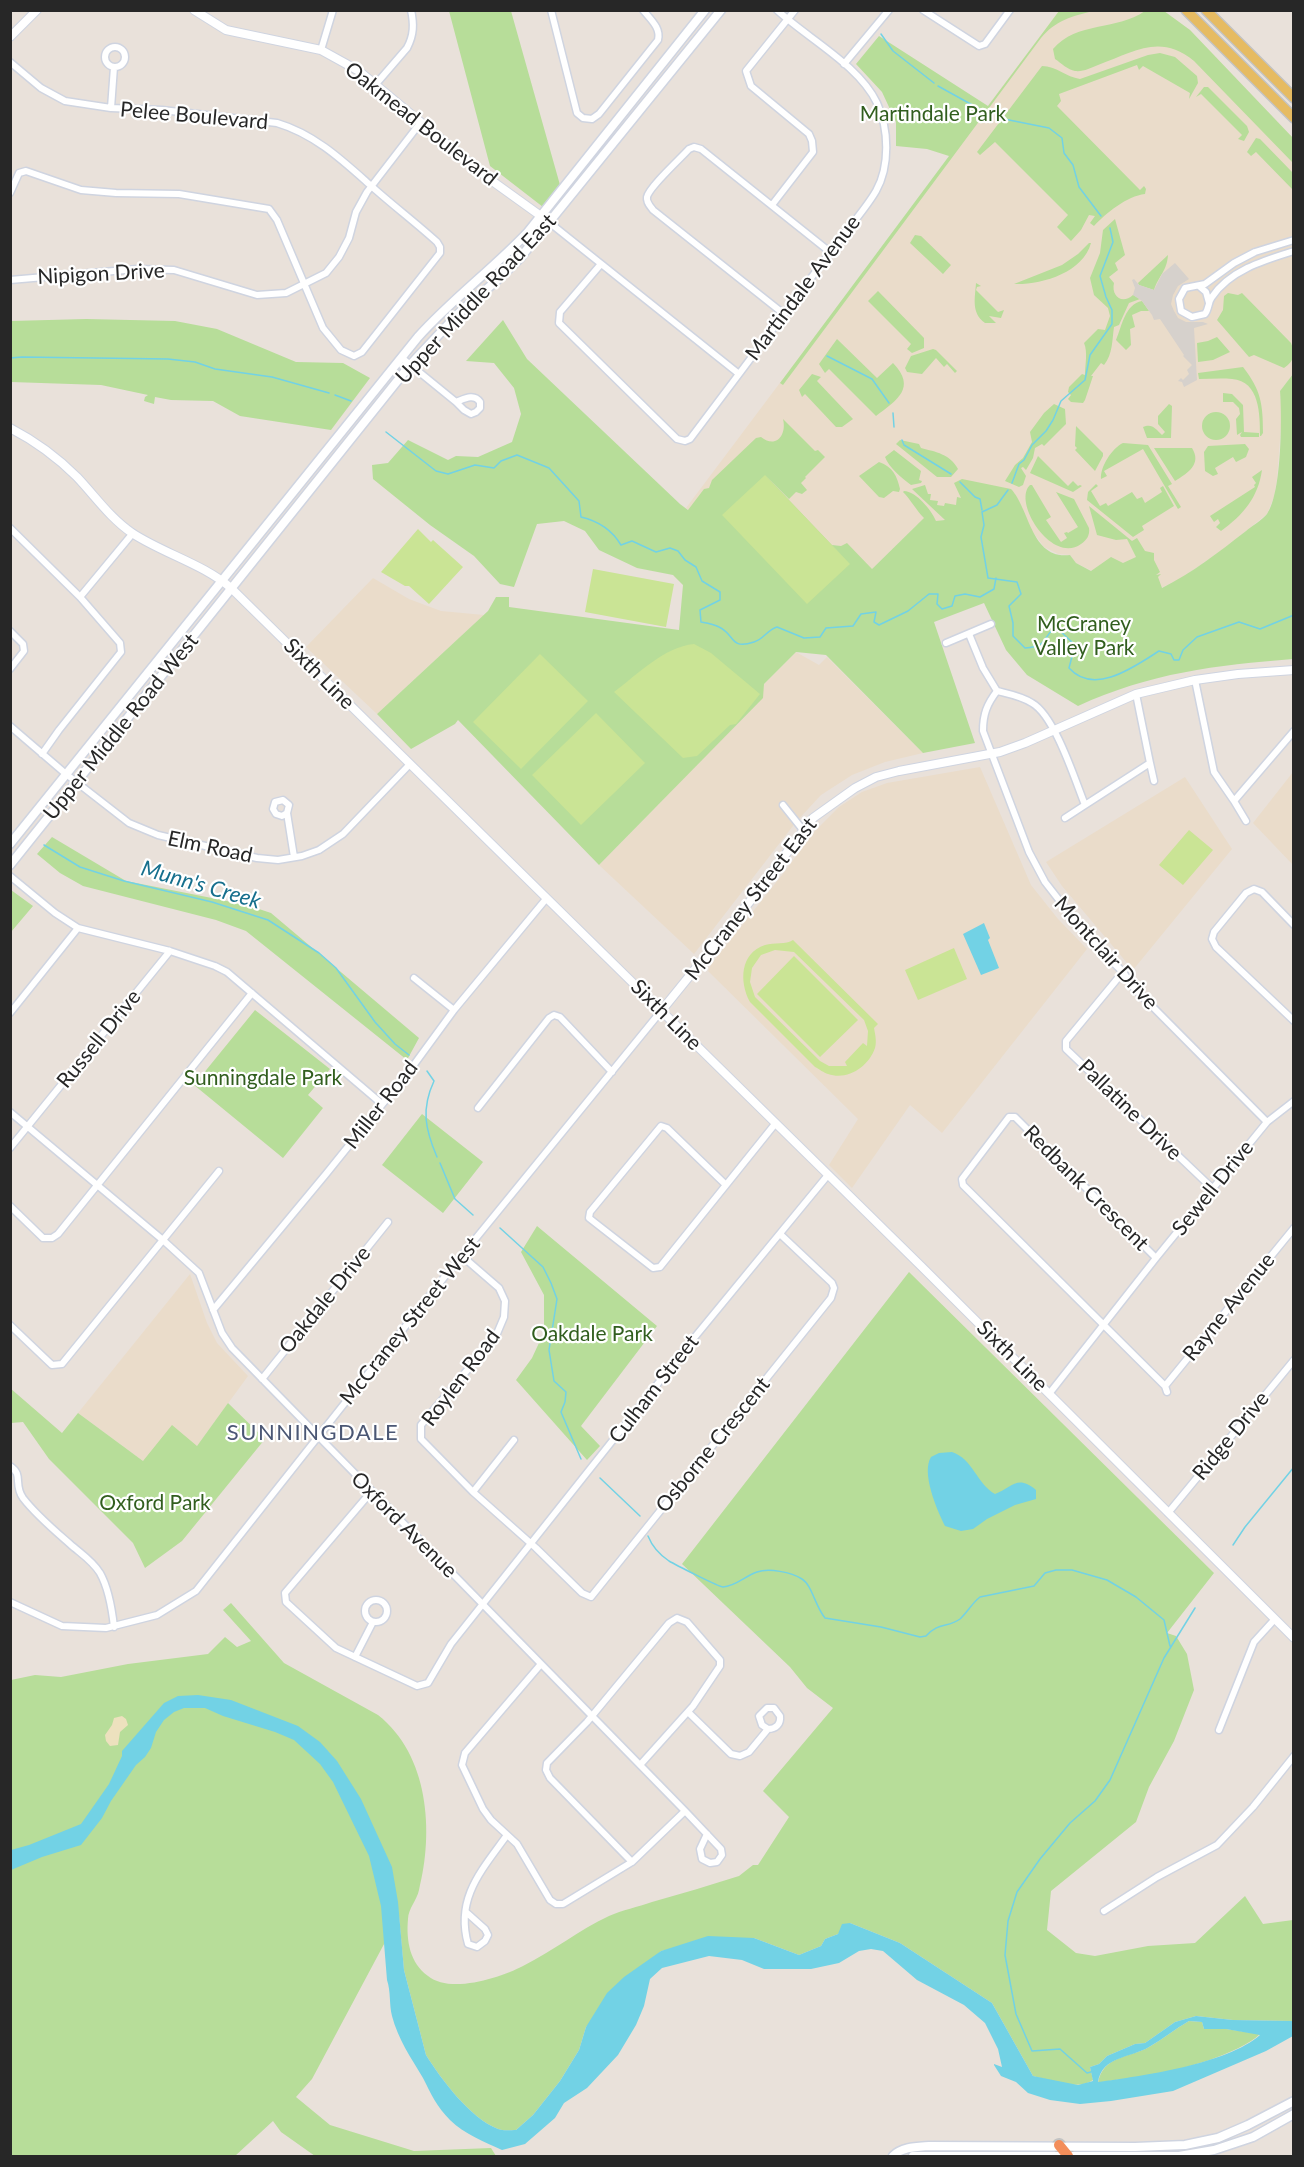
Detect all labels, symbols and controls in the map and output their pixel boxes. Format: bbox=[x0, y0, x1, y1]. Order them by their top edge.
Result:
street label: Oakmead Boulevard bbox=[340, 57, 502, 191]
street label: Pelee Boulevard bbox=[119, 97, 269, 135]
park label: Martindale Park bbox=[860, 101, 1006, 127]
street label: Upper Middle Road East bbox=[391, 209, 561, 389]
street label: Martindale Avenue bbox=[740, 211, 866, 365]
street label: Nipigon Drive bbox=[37, 258, 165, 290]
park label: McCraney Valley Park bbox=[1033, 611, 1135, 661]
street label: Upper Middle Road West bbox=[38, 629, 204, 825]
street label: Sixth Line bbox=[278, 633, 360, 715]
street label: McCraney Street East bbox=[680, 813, 822, 985]
street label: Elm Road bbox=[165, 826, 255, 868]
water label: Munn's Creek bbox=[138, 855, 264, 915]
street label: Montclair Drive bbox=[1049, 891, 1163, 1015]
street label: Sixth Line bbox=[625, 974, 707, 1056]
street label: Russell Drive bbox=[52, 985, 146, 1093]
street label: Pallatine Drive bbox=[1073, 1054, 1187, 1166]
street label: Miller Road bbox=[339, 1056, 423, 1154]
park label: Sunningdale Park bbox=[184, 1065, 342, 1091]
street label: Redbank Crescent bbox=[1018, 1120, 1154, 1256]
street label: Sewell Drive bbox=[1167, 1135, 1259, 1241]
street label: McCraney Street West bbox=[335, 1232, 485, 1410]
street label: Oakdale Drive bbox=[274, 1241, 376, 1359]
street label: Rayne Avenue bbox=[1178, 1248, 1280, 1366]
street label: Sixth Line bbox=[971, 1315, 1053, 1397]
park label: Oakdale Park bbox=[531, 1321, 653, 1347]
street label: Roylen Road bbox=[416, 1325, 506, 1431]
street label: Culham Street bbox=[604, 1330, 704, 1448]
street label: Osborne Crescent bbox=[651, 1372, 775, 1518]
street label: Ridge Drive bbox=[1188, 1386, 1274, 1486]
district label: SUNNINGDALE bbox=[227, 1420, 399, 1446]
street label: Oxford Avenue bbox=[346, 1467, 462, 1583]
park label: Oxford Park bbox=[99, 1490, 211, 1516]

